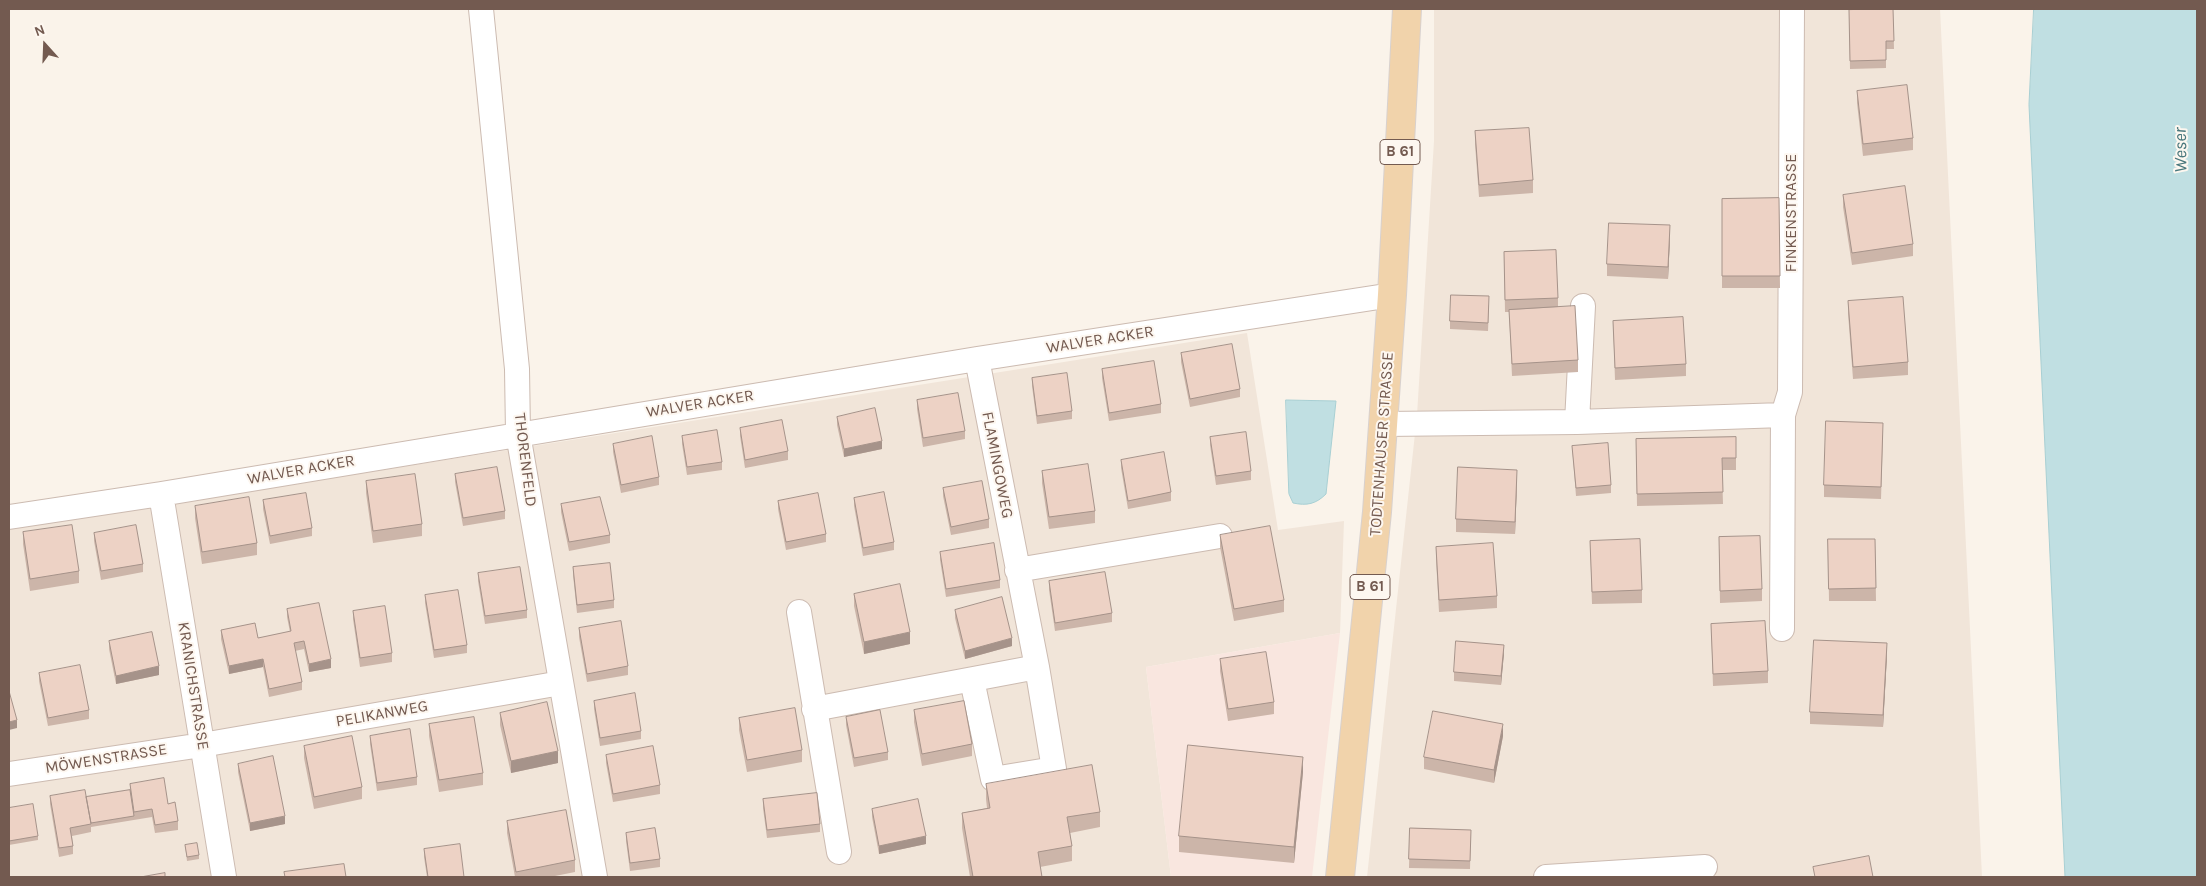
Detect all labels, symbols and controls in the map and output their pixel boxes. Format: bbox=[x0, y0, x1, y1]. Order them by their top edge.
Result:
north arrow bbox=[20, 20, 70, 70]
text: N bbox=[32, 21, 47, 40]
water label: Weser bbox=[2170, 127, 2192, 173]
road number: B 61 bbox=[1380, 140, 1420, 164]
street label: FINKENSTRASSE bbox=[1781, 154, 1801, 272]
street label: WALVER ACKER bbox=[1045, 322, 1155, 358]
street label: TODTENHAUSER STRASSE bbox=[1366, 351, 1398, 537]
street label: WALVER ACKER bbox=[645, 386, 755, 422]
street label: FLAMINGOWEG bbox=[977, 410, 1017, 520]
street label: THORENFELD bbox=[510, 412, 540, 508]
street label: WALVER ACKER bbox=[246, 451, 356, 489]
road number: B 61 bbox=[1350, 574, 1390, 600]
street label: KRANICHSTRASSE bbox=[173, 620, 213, 752]
street label: PELIKANWEG bbox=[334, 696, 430, 732]
street label: MÖWENSTRASSE bbox=[44, 740, 168, 778]

